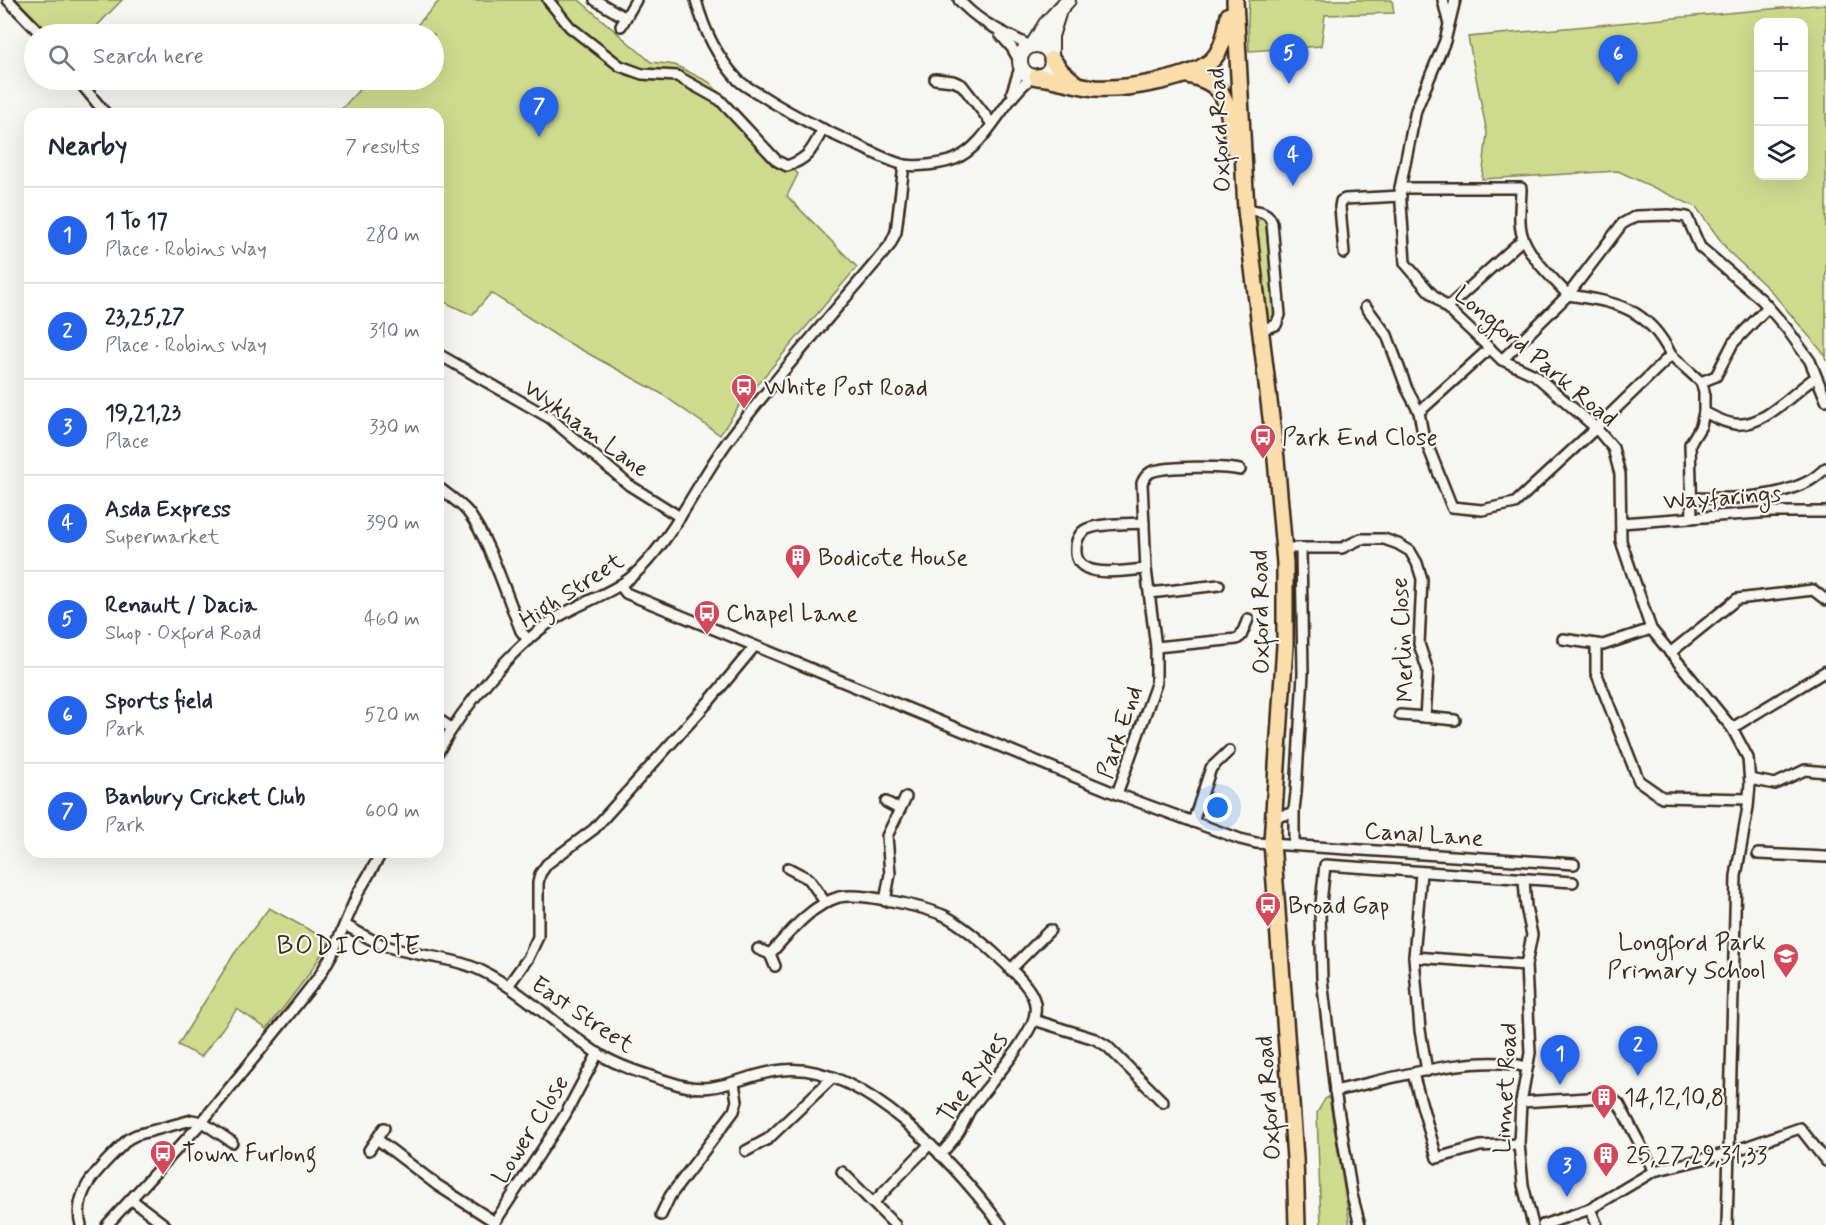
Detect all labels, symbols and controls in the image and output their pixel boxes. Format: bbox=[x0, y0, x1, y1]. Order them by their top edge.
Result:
map controls bbox=[1754, 18, 1808, 180]
button: + bbox=[1754, 18, 1808, 72]
search box bbox=[24, 24, 444, 90]
pin: 5 bbox=[1270, 34, 1308, 84]
pin: 6 bbox=[1598, 36, 1638, 85]
icon: search bbox=[45, 41, 78, 74]
text: Search here bbox=[93, 43, 204, 71]
street label: Oxford Road bbox=[1202, 67, 1241, 193]
button: − bbox=[1754, 72, 1808, 126]
pin: 7 bbox=[520, 88, 558, 137]
button: layers bbox=[1754, 126, 1808, 180]
text: Nearby bbox=[48, 130, 127, 164]
text: 7 results bbox=[345, 134, 420, 161]
pin: 4 bbox=[1274, 136, 1312, 186]
text: 1 To 17 bbox=[105, 208, 168, 236]
text: 1 bbox=[63, 222, 72, 249]
text: 280 m bbox=[366, 222, 420, 249]
text: Place · Robins Way bbox=[105, 236, 267, 263]
street label: Longford Park Road bbox=[1446, 280, 1623, 436]
text: 23,25,27 bbox=[105, 304, 185, 332]
text: 2 bbox=[63, 318, 72, 345]
text: 310 m bbox=[369, 318, 420, 345]
text: Place · Robins Way bbox=[105, 332, 267, 359]
bus stop icon: White Post Road bbox=[729, 372, 759, 410]
street label: Wykham Lane bbox=[517, 373, 655, 486]
place label: White Post Road bbox=[764, 373, 928, 404]
text: 19,21,23 bbox=[105, 400, 181, 428]
text: 3 bbox=[63, 414, 72, 441]
text: 330 m bbox=[369, 414, 420, 441]
bus stop icon: Park End Close bbox=[1248, 422, 1278, 460]
place label: Park End Close bbox=[1282, 423, 1438, 454]
text: Place bbox=[105, 428, 149, 455]
street label: Wayfarings bbox=[1662, 479, 1783, 520]
text: Asda Express bbox=[105, 496, 231, 524]
text: 4 bbox=[62, 510, 73, 537]
text: 390 m bbox=[366, 510, 420, 537]
text: Supermarket bbox=[105, 524, 219, 551]
building icon: Bodicote House bbox=[783, 542, 813, 580]
place label: Bodicote House bbox=[818, 543, 968, 574]
street label: High Street bbox=[514, 546, 632, 639]
street label: Oxford Road bbox=[1245, 549, 1280, 675]
street label: Merlin Close bbox=[1385, 577, 1422, 703]
text: Renault / Dacia bbox=[105, 592, 257, 620]
bus stop icon: Chapel Lane bbox=[692, 598, 722, 636]
place label: Chapel Lane bbox=[726, 599, 858, 630]
text: 5 bbox=[62, 606, 74, 633]
text: 460 m bbox=[364, 606, 420, 633]
text: Shop · Oxford Road bbox=[105, 620, 261, 647]
street label: Park End bbox=[1090, 682, 1151, 783]
text: Sports field bbox=[105, 688, 213, 716]
text: 6 bbox=[62, 702, 73, 729]
text: 520 m bbox=[364, 702, 420, 729]
text: Park bbox=[105, 716, 145, 743]
text: Banbury Cricket Club bbox=[105, 784, 305, 812]
your location bbox=[1203, 793, 1232, 822]
text: 7 bbox=[61, 798, 74, 825]
text: 600 m bbox=[365, 798, 420, 825]
text: Park bbox=[105, 812, 145, 839]
street label: Canal Lane bbox=[1363, 816, 1485, 855]
bus stop icon: Broad Gap bbox=[1253, 890, 1283, 928]
place label: Broad Gap bbox=[1288, 891, 1389, 922]
place label: Longford Park Primary School bbox=[1607, 928, 1766, 987]
district label: BODICOTE bbox=[276, 929, 422, 964]
school or university icon: Longford Park Primary School bbox=[1771, 941, 1801, 979]
street label: East Street bbox=[525, 970, 640, 1061]
street label: Linnet Road bbox=[1488, 1022, 1525, 1154]
street label: The Rydes bbox=[931, 1026, 1016, 1129]
pin: 2 bbox=[1618, 1026, 1658, 1076]
street label: Oxford Road bbox=[1250, 1034, 1291, 1161]
pin: 1 bbox=[1540, 1036, 1580, 1085]
street label: Lower Close bbox=[486, 1070, 577, 1190]
building icon: 14,12,10,8 bbox=[1589, 1082, 1619, 1120]
place label: 14,12,10,8 bbox=[1624, 1083, 1724, 1114]
bus stop icon: Town Furlong bbox=[148, 1138, 178, 1176]
place label: Town Furlong bbox=[182, 1139, 317, 1173]
building icon: 25,27,29,31,33 bbox=[1591, 1140, 1621, 1178]
place label: 25,27,29,31,33 bbox=[1626, 1141, 1767, 1172]
pin: 3 bbox=[1548, 1148, 1586, 1197]

